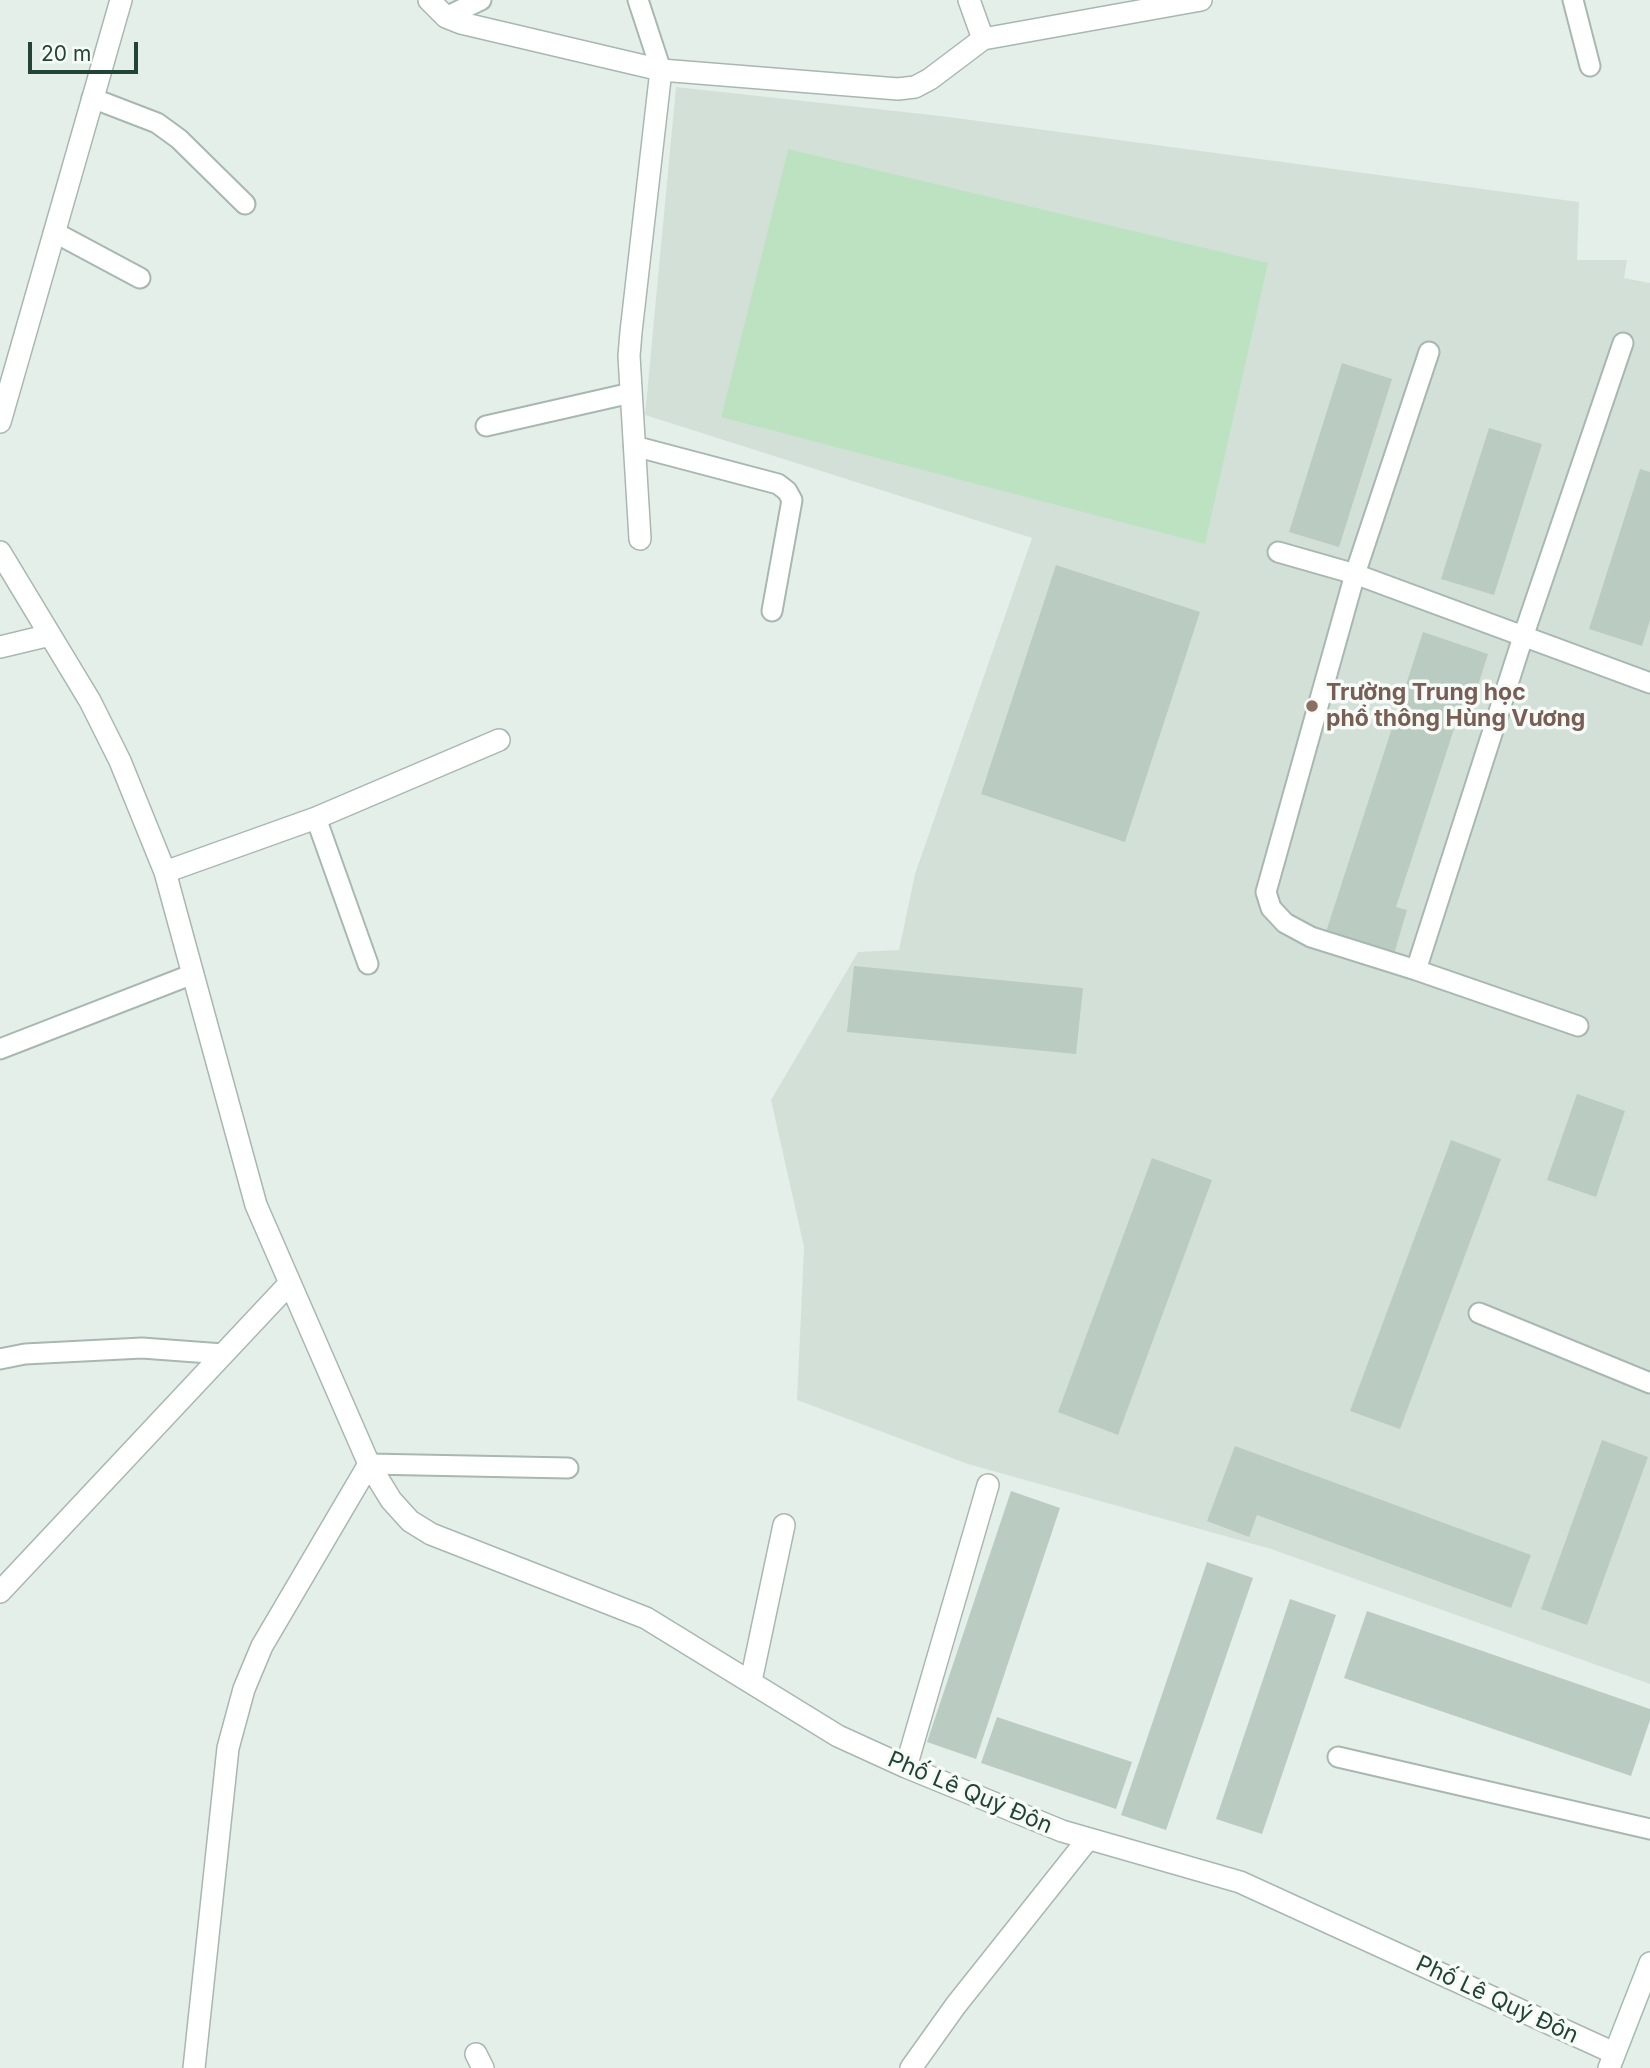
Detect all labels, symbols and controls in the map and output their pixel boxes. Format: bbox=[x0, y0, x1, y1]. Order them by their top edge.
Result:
scale bar bbox=[32, 28, 142, 72]
text: 20 m bbox=[41, 41, 91, 66]
place label: Trường Trung học phổ thông Hùng Vương bbox=[1326, 679, 1585, 733]
marker: Trường Trung học phổ thông Hùng Vương bbox=[1304, 698, 1320, 714]
street label: Phố Lê Quý Đôn bbox=[884, 1746, 1056, 1840]
street label: Phố Lê Quý Đôn bbox=[1411, 1950, 1583, 2050]

